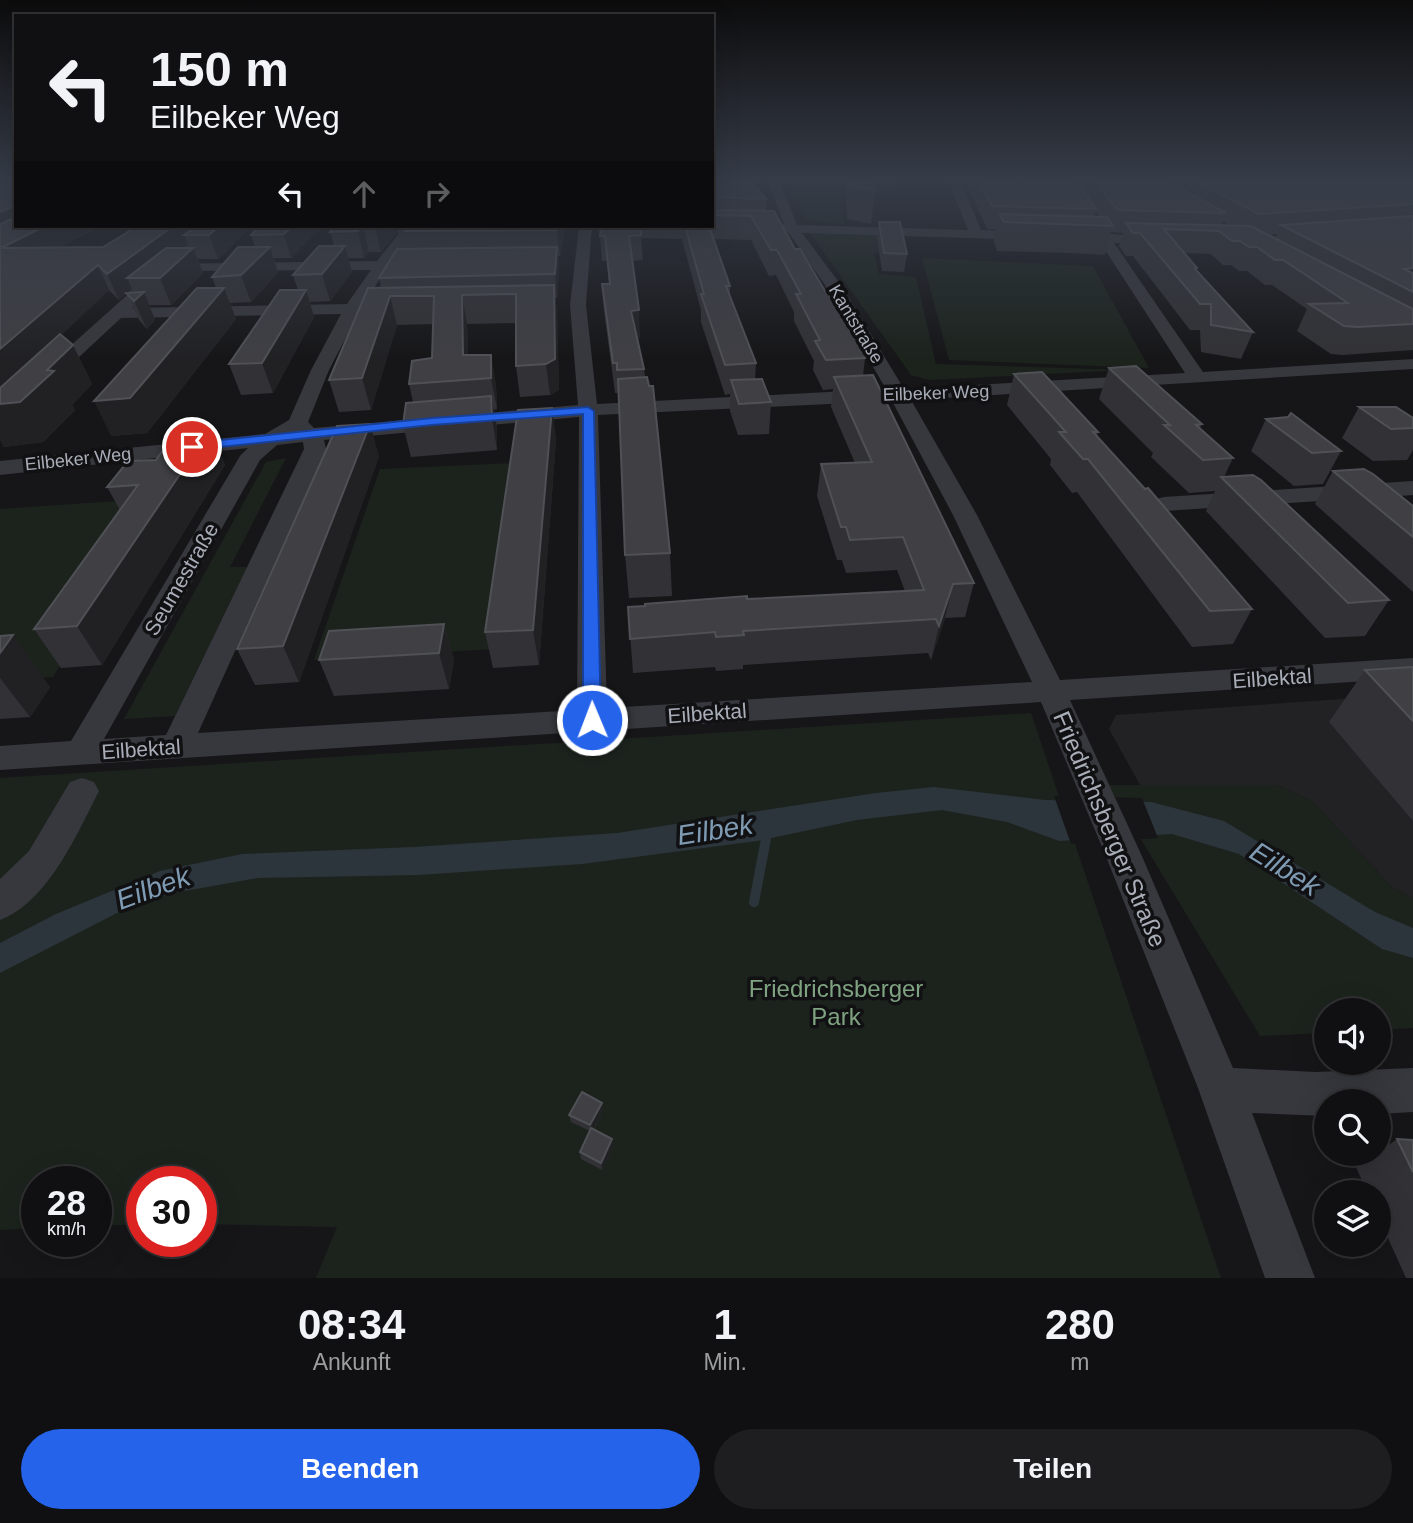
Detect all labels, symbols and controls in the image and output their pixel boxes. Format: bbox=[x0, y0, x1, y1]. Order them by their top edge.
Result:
icon: left bbox=[35, 42, 126, 133]
text: 150 m bbox=[150, 42, 289, 96]
text: Eilbeker Weg bbox=[150, 99, 340, 135]
icon: left bbox=[272, 175, 310, 213]
icon: ahead bbox=[345, 175, 383, 213]
icon: right bbox=[418, 175, 456, 213]
street label: Kantstraße bbox=[825, 281, 887, 367]
street label: Eilbeker Weg bbox=[882, 381, 990, 405]
pin bbox=[162, 417, 222, 477]
icon: arrive bbox=[173, 428, 211, 466]
street label: Eilbeker Weg bbox=[24, 443, 132, 475]
street label: Seumestraße bbox=[140, 519, 222, 639]
street label: Eilbektal bbox=[1232, 664, 1312, 692]
position arrow bbox=[555, 683, 629, 757]
street label: Eilbektal bbox=[667, 699, 747, 727]
street label: Friedrichsberger Straße bbox=[1048, 707, 1172, 951]
street label: Eilbektal bbox=[101, 735, 181, 763]
water label: Eilbek bbox=[675, 808, 757, 851]
water label: Eilbek bbox=[1244, 836, 1327, 903]
water label: Eilbek bbox=[112, 860, 196, 916]
park label: Friedrichsberger Park bbox=[749, 975, 923, 1030]
map controls bbox=[1314, 998, 1391, 1257]
button: sound bbox=[1314, 998, 1391, 1075]
button: search bbox=[1314, 1089, 1391, 1166]
speed limit sign: 30 bbox=[126, 1166, 217, 1257]
button: layers bbox=[1314, 1180, 1391, 1257]
text: 28 bbox=[47, 1183, 86, 1222]
text: km/h bbox=[47, 1219, 86, 1239]
text: 08:34 bbox=[298, 1301, 405, 1348]
text: 1 bbox=[713, 1301, 737, 1348]
text: 280 bbox=[1045, 1301, 1115, 1348]
text: Ankunft bbox=[313, 1349, 391, 1375]
text: Min. bbox=[703, 1349, 747, 1375]
text: m bbox=[1070, 1349, 1090, 1375]
button: Beenden bbox=[21, 1429, 700, 1509]
button: Teilen bbox=[714, 1429, 1392, 1509]

